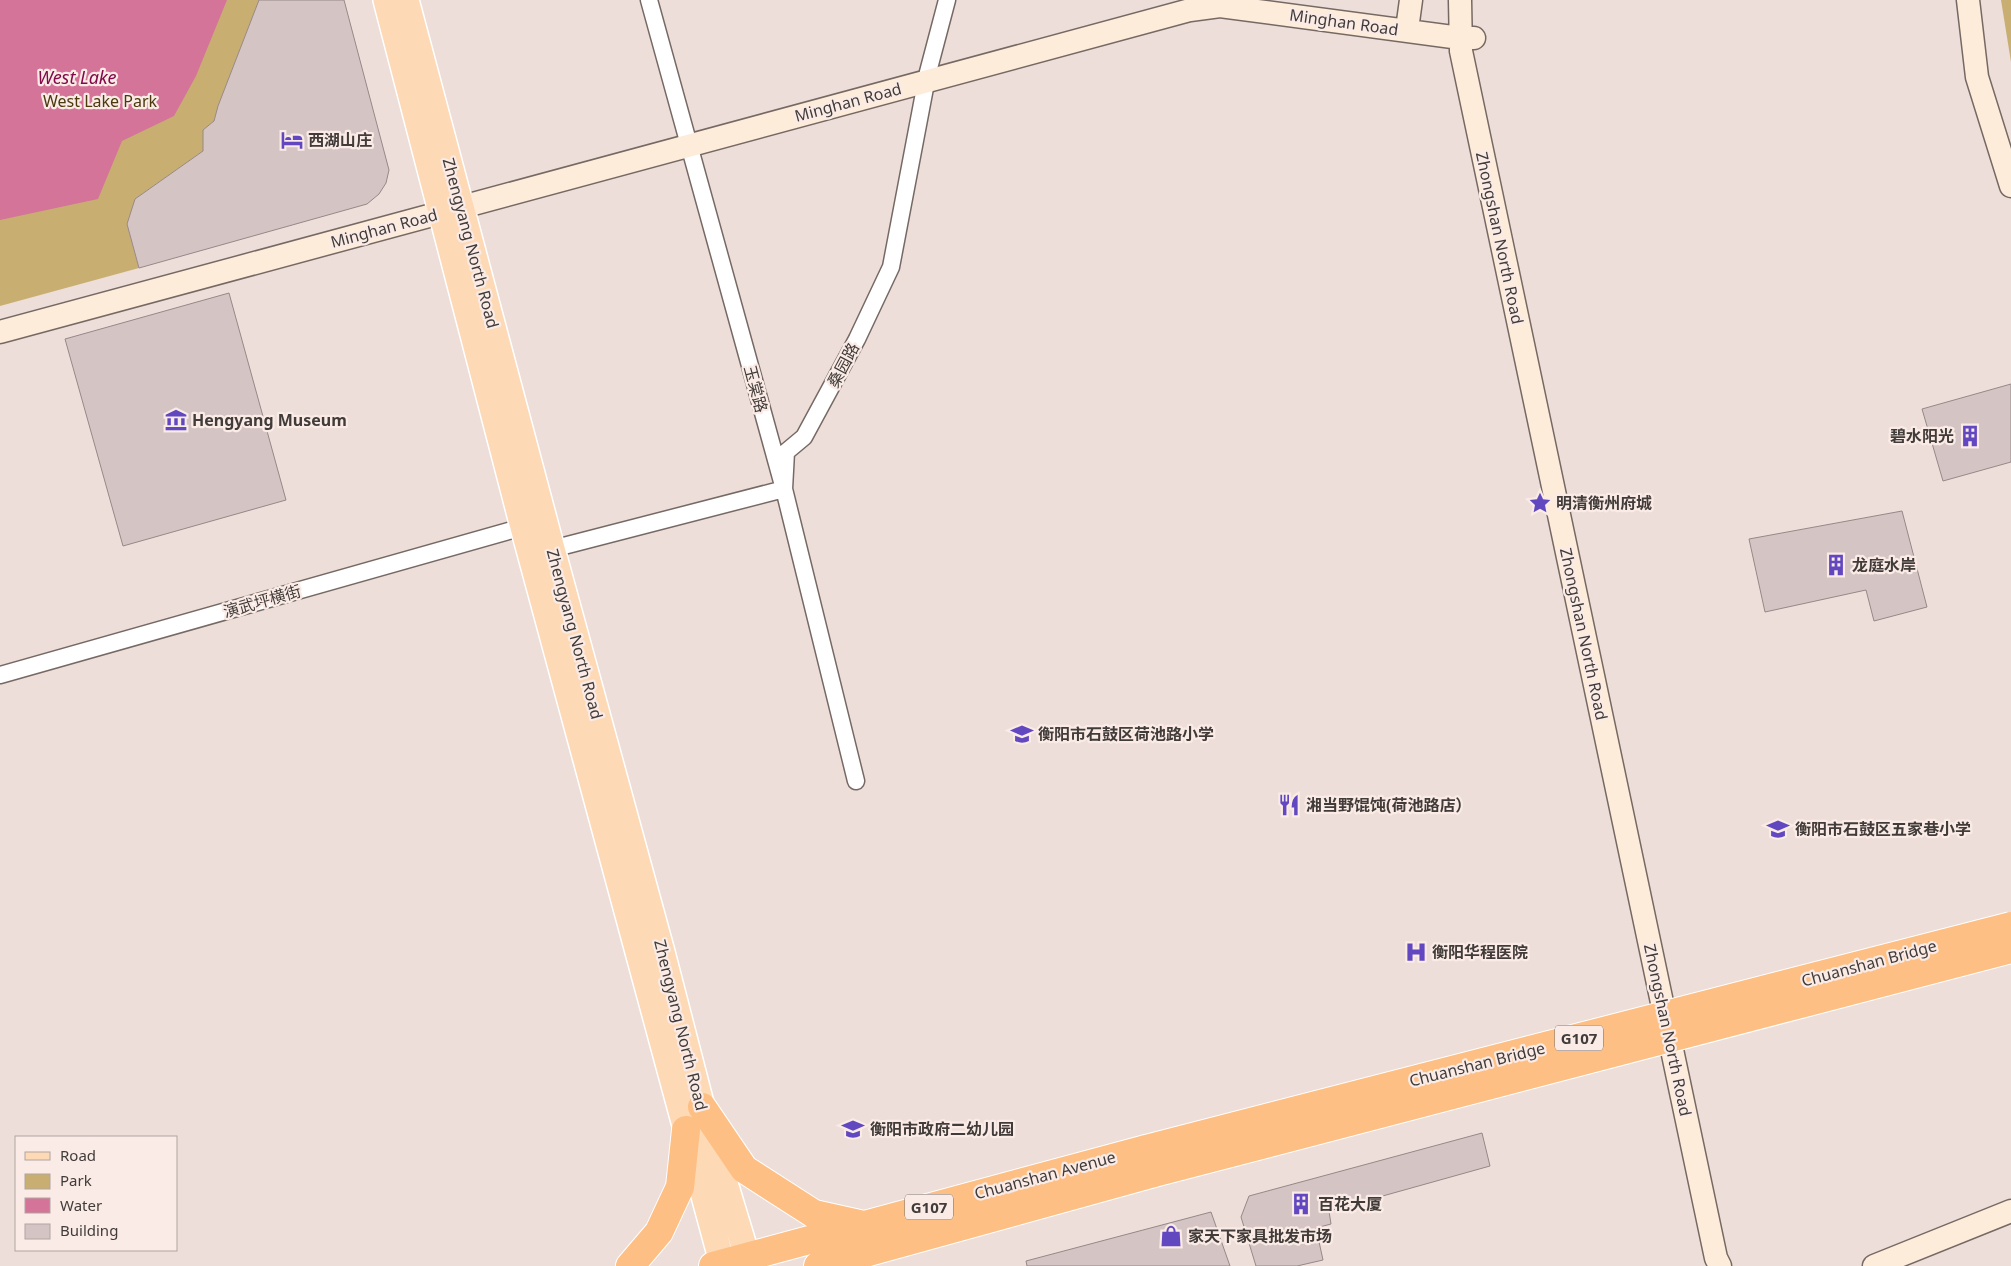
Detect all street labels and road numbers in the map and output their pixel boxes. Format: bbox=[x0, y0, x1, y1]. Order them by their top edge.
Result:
street label: Minghan Road bbox=[1288, 3, 1400, 41]
street label: Minghan Road bbox=[792, 77, 904, 127]
street label: Zhongshan North Road bbox=[1471, 150, 1529, 326]
street label: Zhengyang North Road bbox=[438, 155, 504, 331]
street label: Minghan Road bbox=[328, 203, 440, 253]
street label: 桑园路 bbox=[822, 339, 864, 391]
street label: 玉棠路 bbox=[739, 363, 773, 415]
street label: Zhengyang North Road bbox=[542, 546, 608, 722]
street label: Zhongshan North Road bbox=[1555, 546, 1613, 722]
street label: 演武坪横街 bbox=[221, 579, 303, 623]
street label: Chuanshan Bridge bbox=[1799, 934, 1939, 992]
street label: Zhengyang North Road bbox=[649, 937, 713, 1113]
street label: Zhongshan North Road bbox=[1639, 942, 1697, 1118]
road number: G107 bbox=[1555, 1026, 1603, 1050]
street label: Chuanshan Bridge bbox=[1407, 1036, 1547, 1092]
street label: Chuanshan Avenue bbox=[972, 1146, 1118, 1204]
road number: G107 bbox=[905, 1194, 953, 1220]

